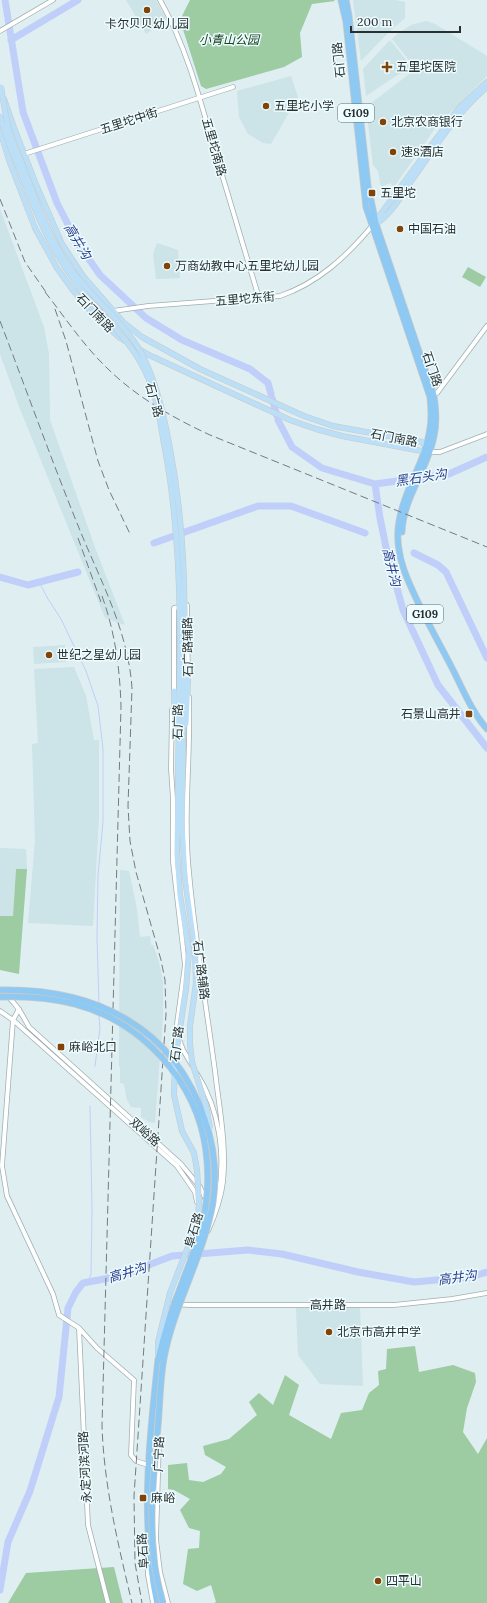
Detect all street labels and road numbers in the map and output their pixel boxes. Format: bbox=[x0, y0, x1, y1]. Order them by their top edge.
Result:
street label: 石门路 bbox=[329, 41, 348, 79]
street label: 五里坨中街 bbox=[98, 104, 160, 137]
road number: G109 bbox=[338, 104, 374, 122]
street label: 五里坨南路 bbox=[199, 116, 230, 178]
street label: 五里坨东街 bbox=[214, 288, 276, 309]
street label: 石门南路 bbox=[73, 290, 117, 335]
street label: 石门路 bbox=[420, 349, 445, 388]
street label: 石广路 bbox=[142, 380, 167, 419]
street label: 石门南路 bbox=[369, 426, 419, 449]
road number: G109 bbox=[407, 605, 443, 623]
street label: 石广路辅路 bbox=[179, 617, 196, 677]
street label: 石广路 bbox=[170, 704, 185, 740]
street label: 石广路辅路 bbox=[190, 939, 213, 1001]
street label: 石广路 bbox=[167, 1025, 186, 1063]
street label: 双峪路 bbox=[127, 1114, 164, 1149]
street label: 阜石路 bbox=[181, 1210, 206, 1249]
street label: 高井路 bbox=[310, 1297, 346, 1312]
street label: 永定河滨河路 bbox=[75, 1431, 94, 1503]
street label: 广宁路 bbox=[150, 1436, 167, 1472]
street label: 阜石路 bbox=[134, 1533, 151, 1570]

